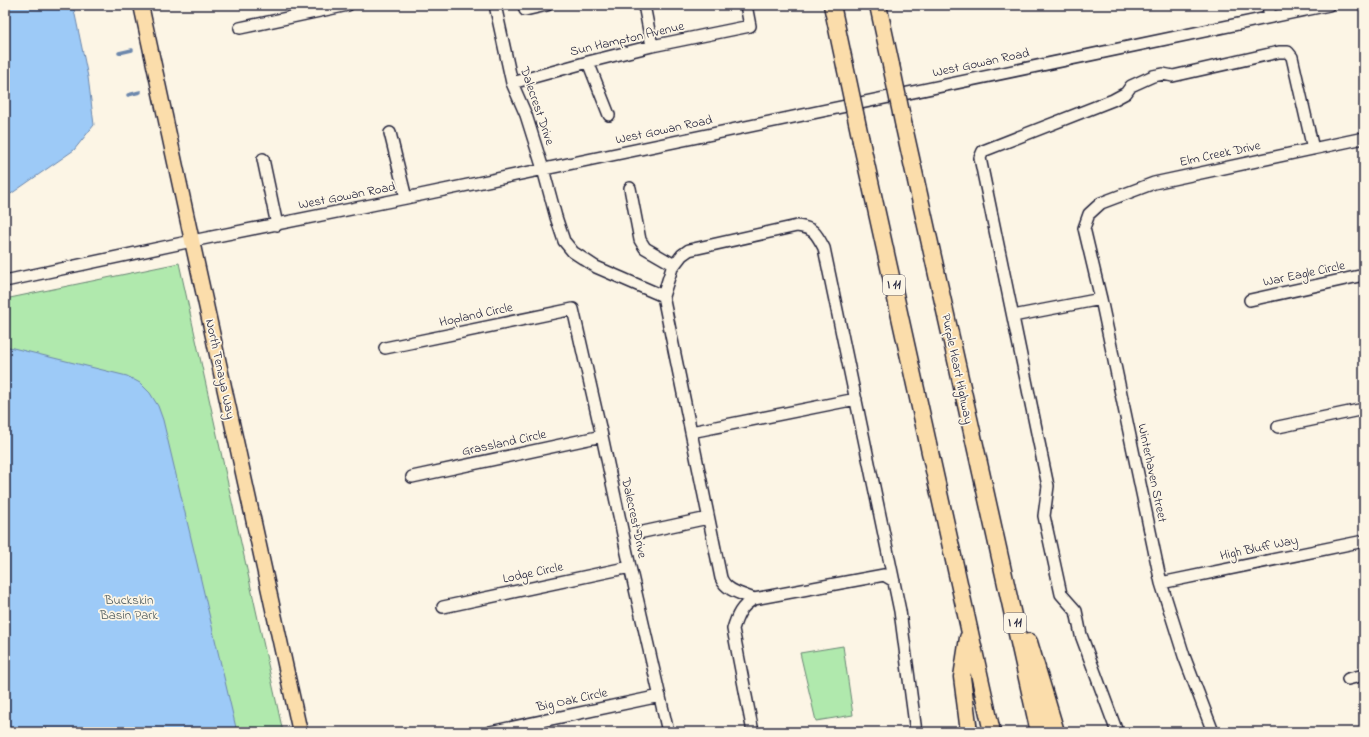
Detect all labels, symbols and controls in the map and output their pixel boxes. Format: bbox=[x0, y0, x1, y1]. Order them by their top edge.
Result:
street label: Sun Hampton Avenue bbox=[568, 17, 686, 61]
street label: West Gowan Road bbox=[931, 43, 1032, 83]
street label: Dalecrest Drive bbox=[514, 63, 559, 148]
street label: West Gowan Road bbox=[614, 110, 715, 150]
street label: Elm Creek Drive bbox=[1178, 136, 1262, 172]
street label: West Gowan Road bbox=[297, 177, 398, 215]
street label: War Eagle Circle bbox=[1261, 256, 1347, 293]
road number: I 11 bbox=[883, 275, 905, 295]
street label: Hopland Circle bbox=[438, 298, 515, 332]
street label: Purple Heart Highway bbox=[935, 312, 978, 426]
street label: North Tenaya Way bbox=[199, 317, 240, 421]
street label: Winterhaven Street bbox=[1132, 422, 1172, 525]
street label: Grassland Circle bbox=[460, 425, 548, 461]
street label: Dalecrest Drive bbox=[616, 475, 652, 560]
street label: High Bluff Way bbox=[1218, 530, 1300, 566]
street label: Lodge Circle bbox=[501, 557, 565, 590]
park label: Buckskin Basin Park bbox=[99, 591, 158, 625]
road number: I 11 bbox=[1004, 613, 1026, 633]
street label: Big Oak Circle bbox=[534, 683, 610, 718]

